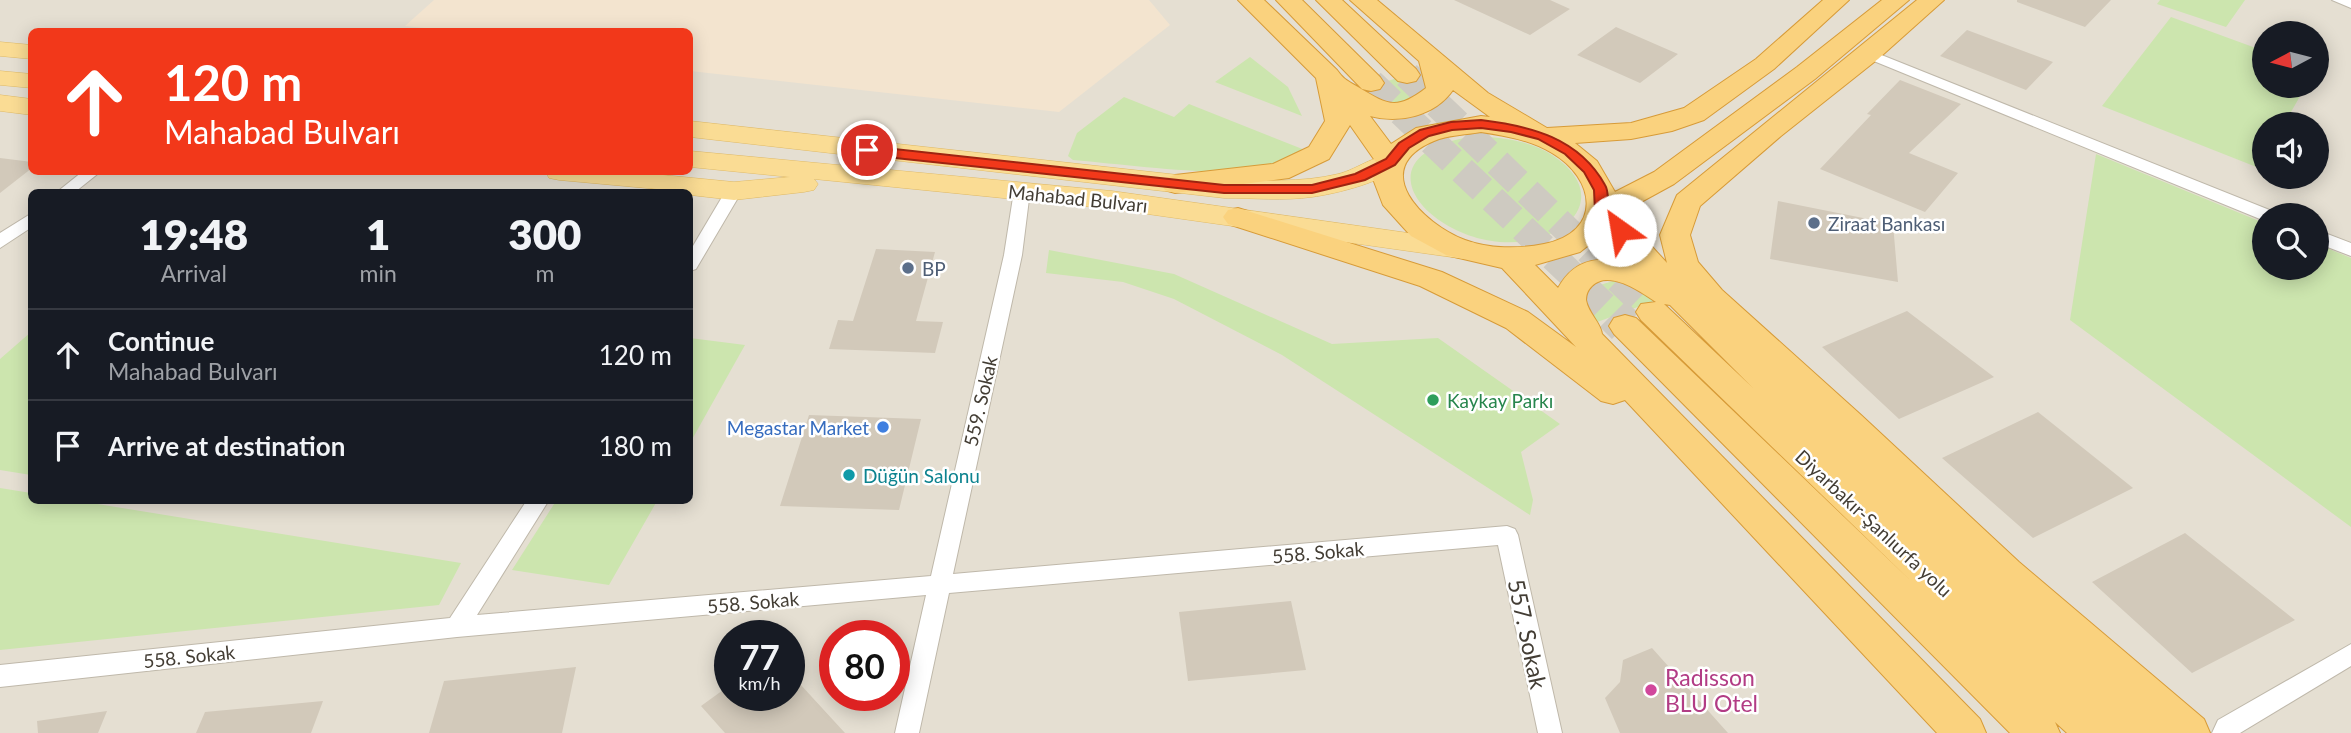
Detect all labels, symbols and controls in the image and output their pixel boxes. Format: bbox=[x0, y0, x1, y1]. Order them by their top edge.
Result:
north arrow bbox=[2252, 21, 2329, 98]
map controls bbox=[2252, 21, 2329, 280]
text: 120 m bbox=[164, 53, 302, 111]
icon: ahead bbox=[49, 56, 140, 147]
text: Mahabad Bulvarı bbox=[164, 112, 400, 151]
button: sound bbox=[2252, 112, 2329, 189]
pin bbox=[837, 120, 897, 180]
icon: arrive bbox=[848, 131, 886, 169]
street label: Mahabad Bulvarı bbox=[1007, 179, 1149, 217]
position arrow bbox=[1583, 193, 1657, 267]
button: search bbox=[2252, 203, 2329, 280]
text: 19:48 bbox=[140, 209, 248, 259]
text: 1 bbox=[366, 209, 390, 259]
text: 300 bbox=[508, 209, 581, 259]
place label: Ziraat Bankası bbox=[1828, 212, 1945, 235]
marker: Ziraat Bankası bbox=[1806, 215, 1822, 231]
place label: BP bbox=[922, 257, 946, 280]
text: Arrival bbox=[161, 259, 227, 287]
text: min bbox=[360, 259, 397, 287]
text: m bbox=[535, 259, 554, 287]
marker: BP bbox=[900, 260, 916, 276]
text: Continue bbox=[108, 325, 214, 357]
icon: ahead bbox=[49, 336, 87, 374]
text: 120 m bbox=[599, 339, 672, 371]
street label: 559. Sokak bbox=[958, 353, 1002, 448]
text: Mahabad Bulvarı bbox=[108, 357, 278, 385]
place label: Kaykay Parkı bbox=[1447, 389, 1553, 412]
marker: Kaykay Parkı bbox=[1425, 392, 1441, 408]
place label: Megastar Market bbox=[727, 416, 869, 439]
marker: Megastar Market bbox=[875, 419, 891, 435]
icon: arrive bbox=[49, 427, 87, 465]
text: Arrive at destination bbox=[108, 430, 345, 462]
text: 180 m bbox=[599, 430, 672, 462]
street label: Diyarbakır-Şanlıurfa yolu bbox=[1791, 445, 1957, 601]
place label: Düğün Salonu bbox=[863, 464, 980, 487]
marker: Düğün Salonu bbox=[841, 467, 857, 483]
street label: 558. Sokak bbox=[1271, 536, 1365, 567]
street label: 557. Sokak bbox=[1503, 577, 1553, 692]
street label: 558. Sokak bbox=[706, 586, 800, 617]
speed limit sign: 80 bbox=[819, 620, 910, 711]
text: 77 bbox=[739, 635, 780, 677]
street label: 558. Sokak bbox=[142, 640, 236, 672]
place label: Radisson BLU Otel bbox=[1665, 663, 1758, 717]
text: km/h bbox=[738, 672, 781, 694]
marker: Radisson BLU Otel bbox=[1643, 682, 1659, 698]

